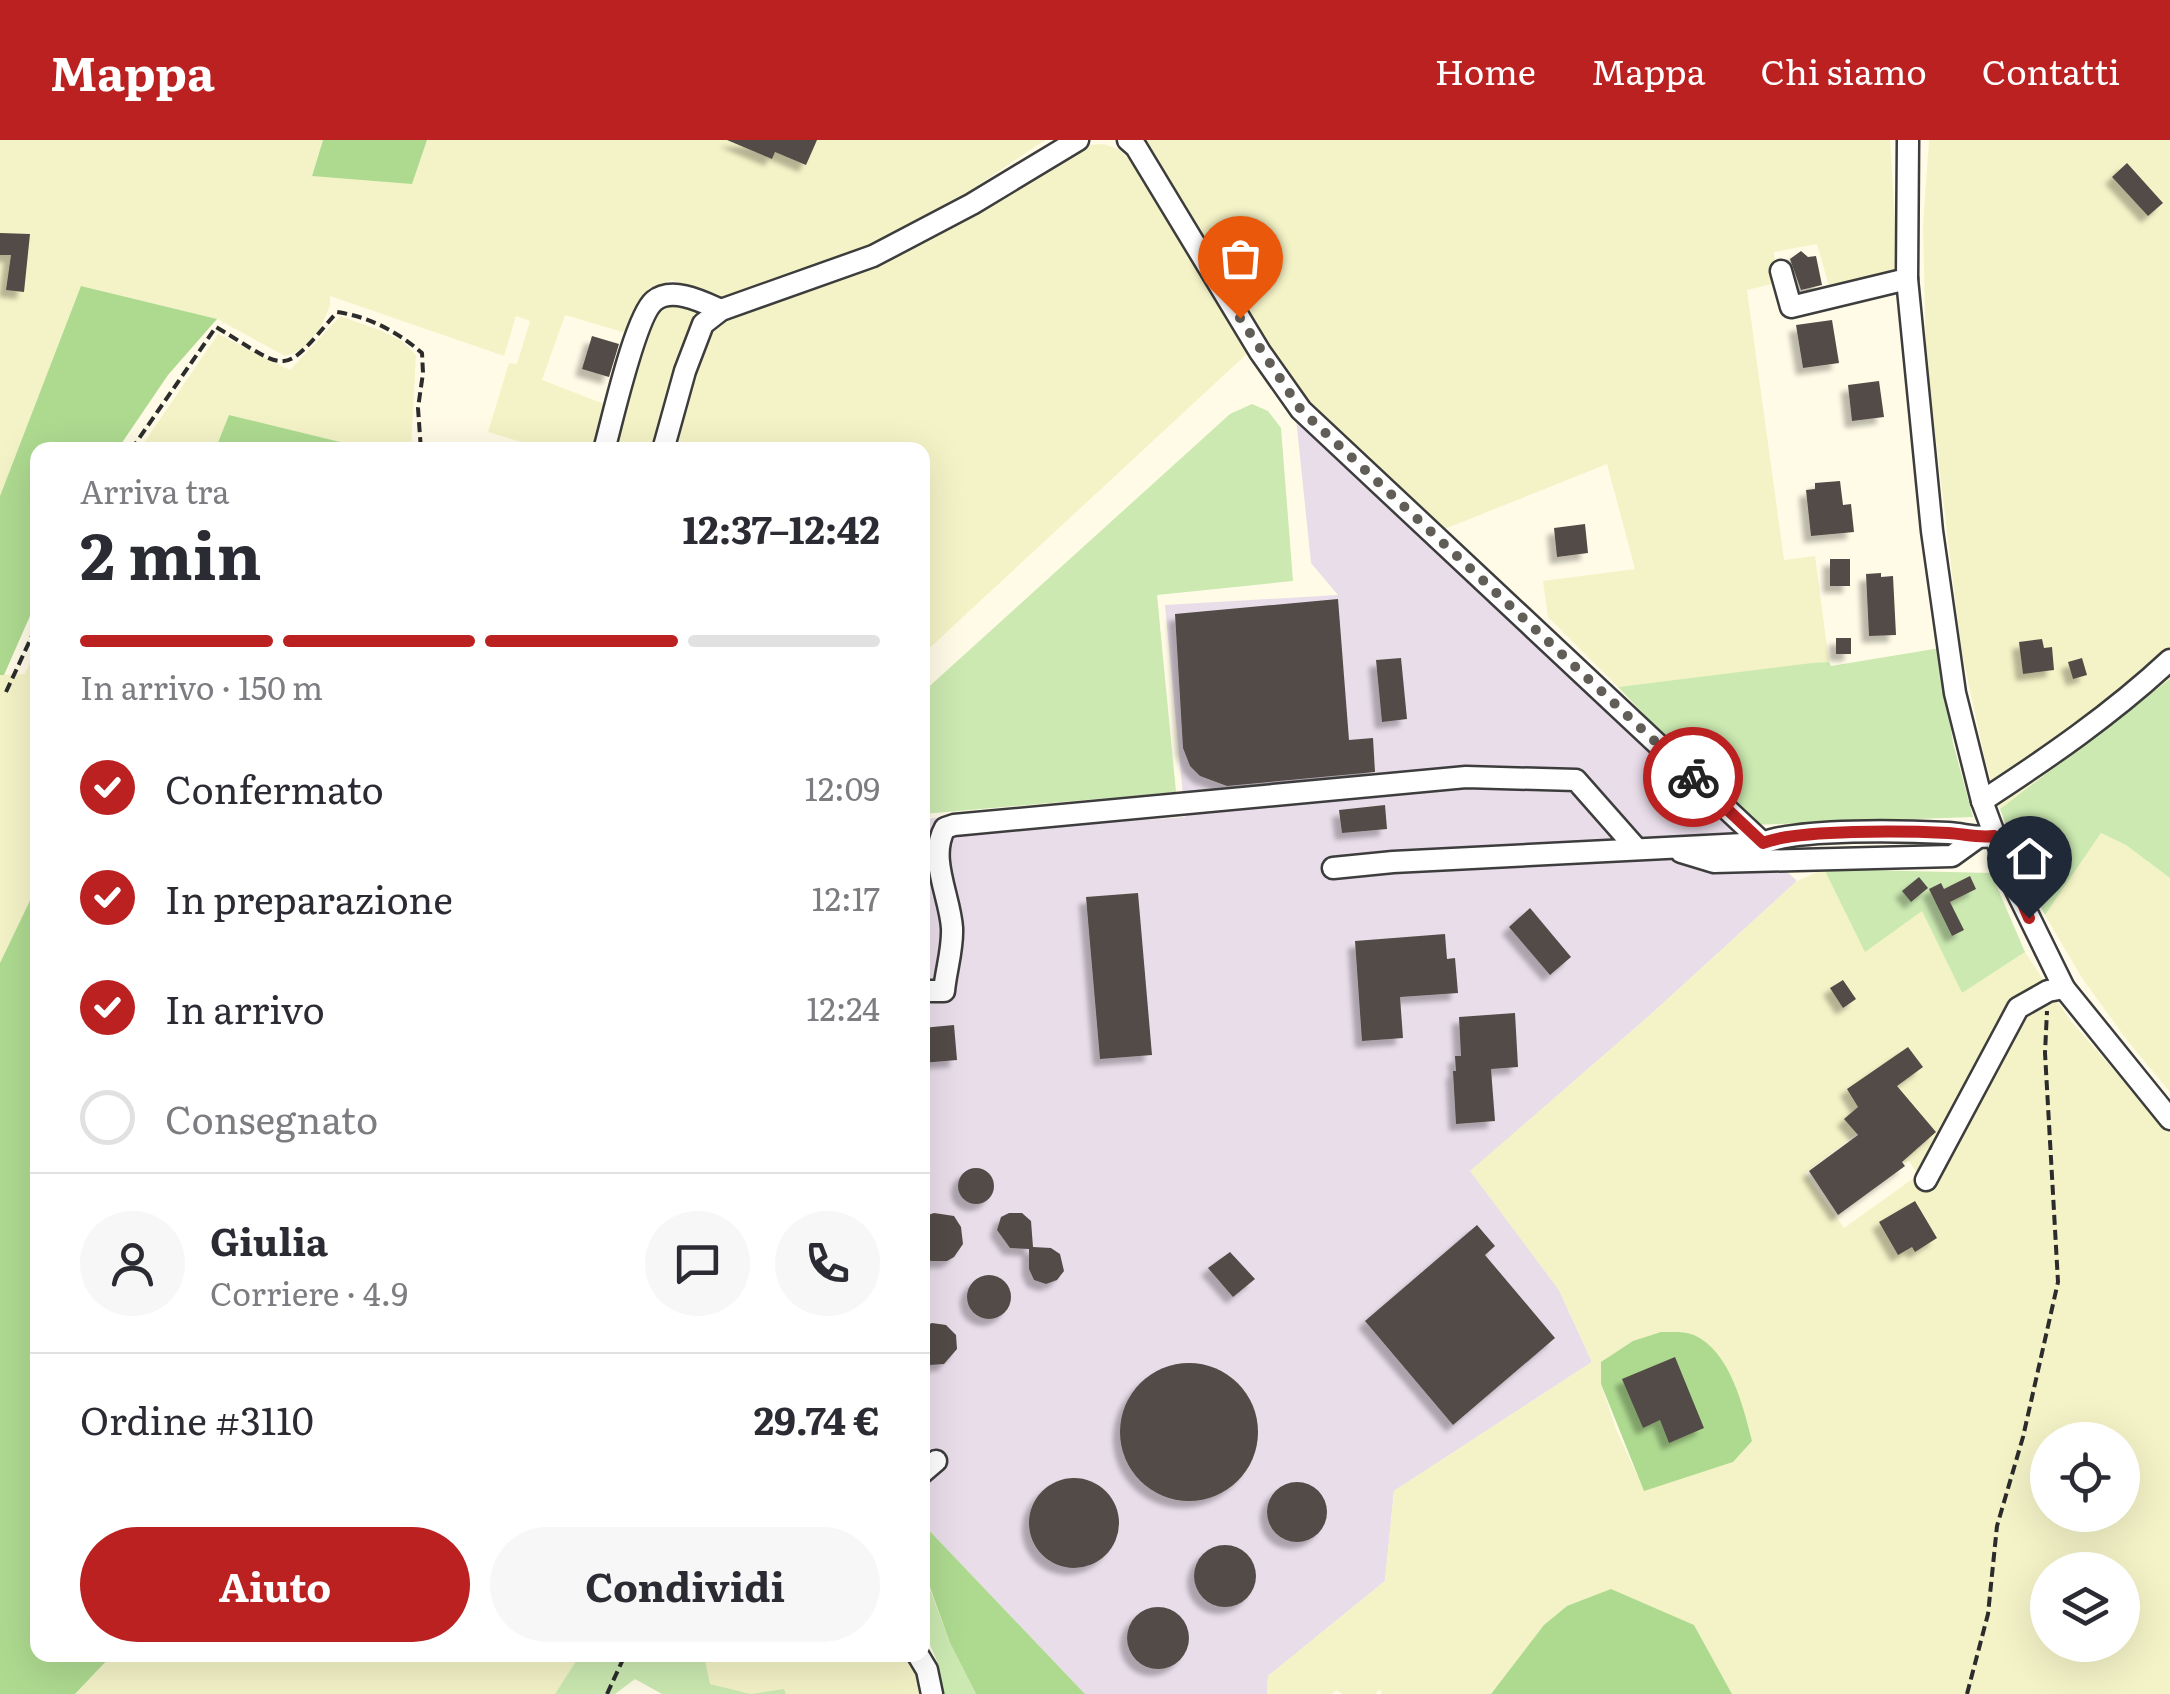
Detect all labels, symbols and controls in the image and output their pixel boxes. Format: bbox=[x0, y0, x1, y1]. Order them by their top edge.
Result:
text: Mappa bbox=[50, 35, 215, 106]
text: Home bbox=[1435, 44, 1536, 96]
text: Mappa bbox=[1591, 44, 1706, 96]
text: Chi siamo bbox=[1761, 44, 1927, 96]
text: Contatti bbox=[1982, 44, 2120, 96]
pin bbox=[1198, 216, 1283, 319]
icon: bag bbox=[1213, 231, 1268, 286]
text: Arriva tra bbox=[80, 466, 230, 514]
text: 12:37–12:42 bbox=[683, 499, 880, 556]
text: 2 min bbox=[80, 503, 262, 600]
text: In arrivo · 150 m bbox=[80, 662, 323, 710]
courier bbox=[1643, 727, 1743, 827]
icon: bike bbox=[1666, 750, 1721, 805]
text: Confermato bbox=[165, 759, 384, 816]
icon: check bbox=[80, 760, 135, 815]
text: 12:09 bbox=[805, 763, 880, 811]
pin bbox=[1987, 816, 2072, 919]
icon: home bbox=[2002, 831, 2057, 886]
text: In preparazione bbox=[165, 869, 453, 926]
icon: check bbox=[80, 870, 135, 925]
text: 12:17 bbox=[812, 873, 880, 921]
text: In arrivo bbox=[165, 979, 325, 1036]
icon: check bbox=[80, 980, 135, 1035]
text: 12:24 bbox=[807, 983, 880, 1031]
text: Consegnato bbox=[165, 1089, 378, 1146]
button: person bbox=[80, 1211, 185, 1316]
text: Giulia bbox=[210, 1211, 328, 1268]
button: chat bbox=[645, 1211, 750, 1316]
button: phone bbox=[775, 1211, 880, 1316]
text: Corriere · 4.9 bbox=[210, 1268, 408, 1316]
text: Ordine #3110 bbox=[80, 1390, 314, 1447]
text: 29.74 € bbox=[754, 1390, 880, 1447]
map controls bbox=[2030, 1422, 2140, 1662]
button: locate bbox=[2030, 1422, 2140, 1532]
button: Aiuto bbox=[80, 1527, 470, 1642]
button: Condividi bbox=[490, 1527, 880, 1642]
button: layers bbox=[2030, 1552, 2140, 1662]

